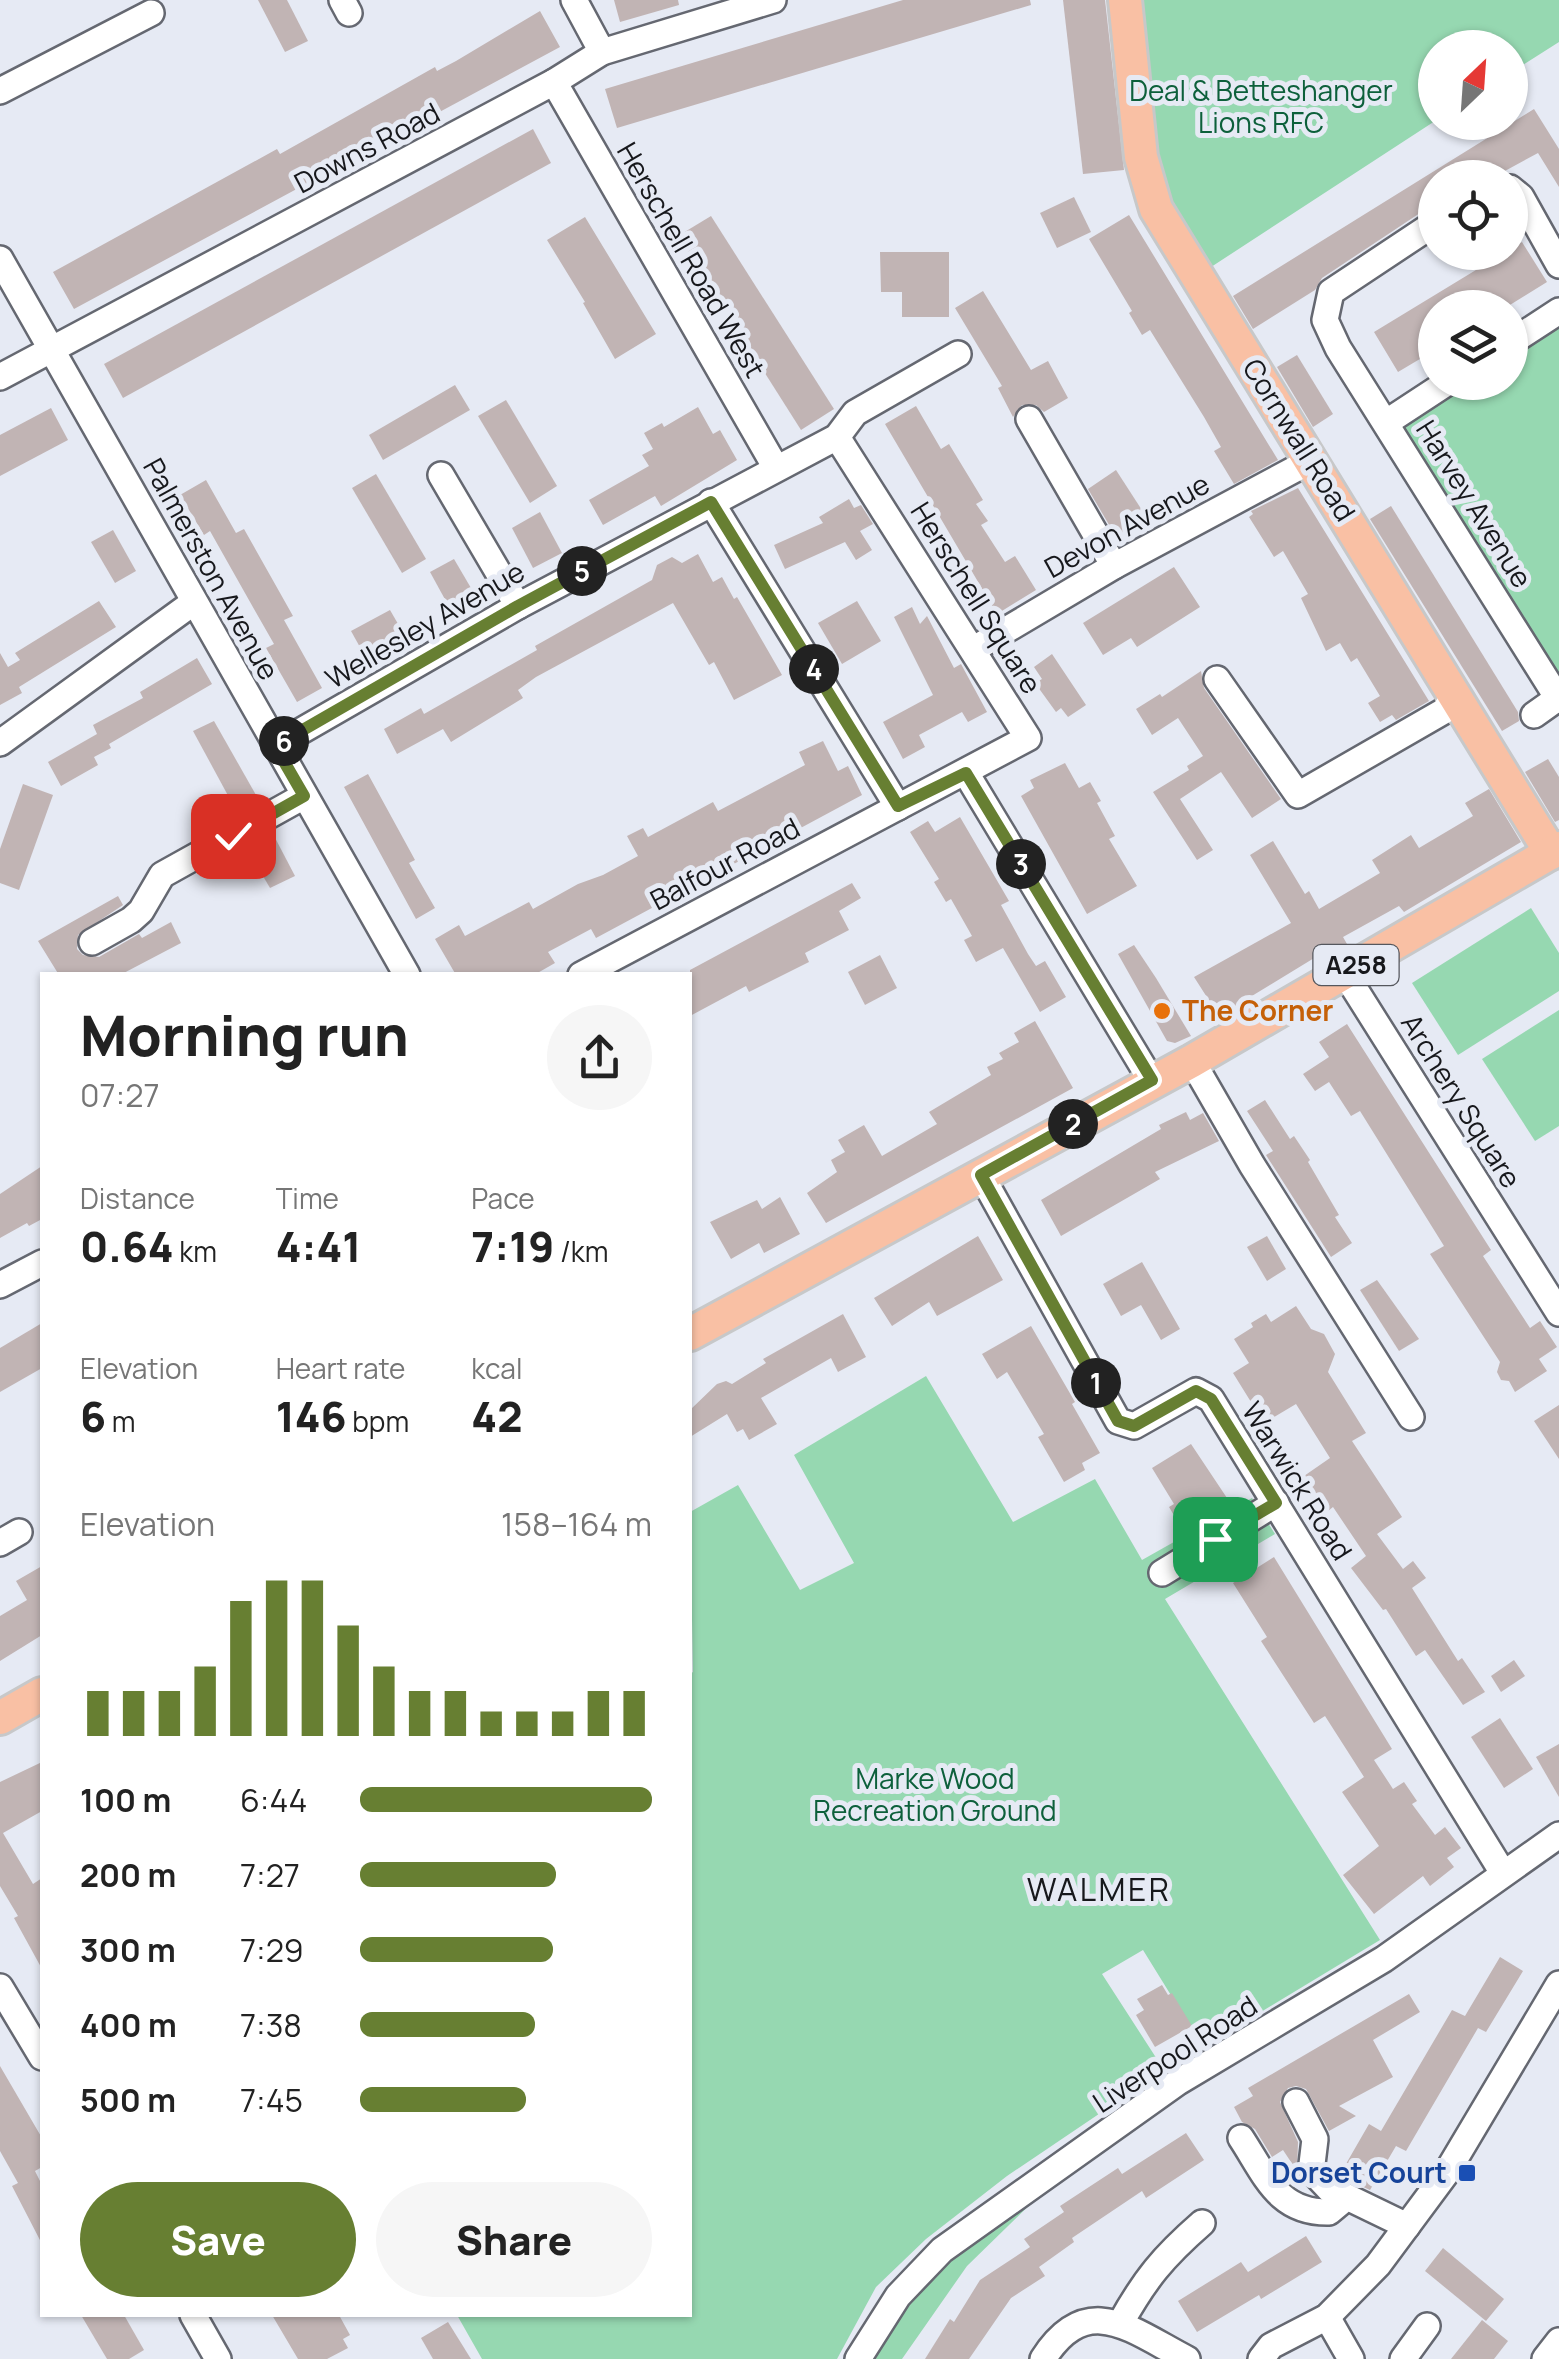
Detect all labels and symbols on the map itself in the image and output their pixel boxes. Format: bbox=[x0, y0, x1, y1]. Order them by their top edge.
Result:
north arrow bbox=[1418, 30, 1528, 140]
park label: Deal & Betteshanger Lions RFC bbox=[1129, 71, 1393, 141]
street label: Downs Road bbox=[287, 93, 446, 201]
street label: Herschell Road West bbox=[609, 135, 775, 384]
street label: Cornwall Road bbox=[1235, 351, 1365, 528]
street label: Harvey Avenue bbox=[1408, 412, 1542, 594]
street label: Palmerston Avenue bbox=[135, 451, 289, 686]
street label: Devon Avenue bbox=[1037, 464, 1216, 586]
street label: Herschell Square bbox=[903, 494, 1051, 700]
pin: 5 bbox=[557, 546, 607, 596]
street label: Wellesley Avenue bbox=[318, 552, 531, 697]
pin: 4 bbox=[789, 644, 839, 694]
pin: 6 bbox=[259, 716, 309, 766]
pin bbox=[191, 794, 276, 879]
street label: Balfour Road bbox=[643, 808, 806, 918]
pin: 3 bbox=[996, 839, 1046, 889]
road number: A258 bbox=[1314, 945, 1398, 985]
place label: The Corner bbox=[1182, 991, 1333, 1029]
marker: The Corner bbox=[1151, 1000, 1173, 1022]
street label: Archery Square bbox=[1393, 1006, 1531, 1195]
pin: 2 bbox=[1048, 1099, 1098, 1149]
pin: 1 bbox=[1071, 1358, 1121, 1408]
street label: Warwick Road bbox=[1234, 1394, 1362, 1567]
pin bbox=[1173, 1497, 1258, 1582]
park label: Marke Wood Recreation Ground bbox=[813, 1759, 1057, 1829]
district label: WALMER bbox=[1027, 1867, 1171, 1911]
street label: Liverpool Road bbox=[1085, 1986, 1264, 2121]
place label: Dorset Court bbox=[1271, 2153, 1447, 2191]
marker: Dorset Court bbox=[1456, 2162, 1478, 2184]

